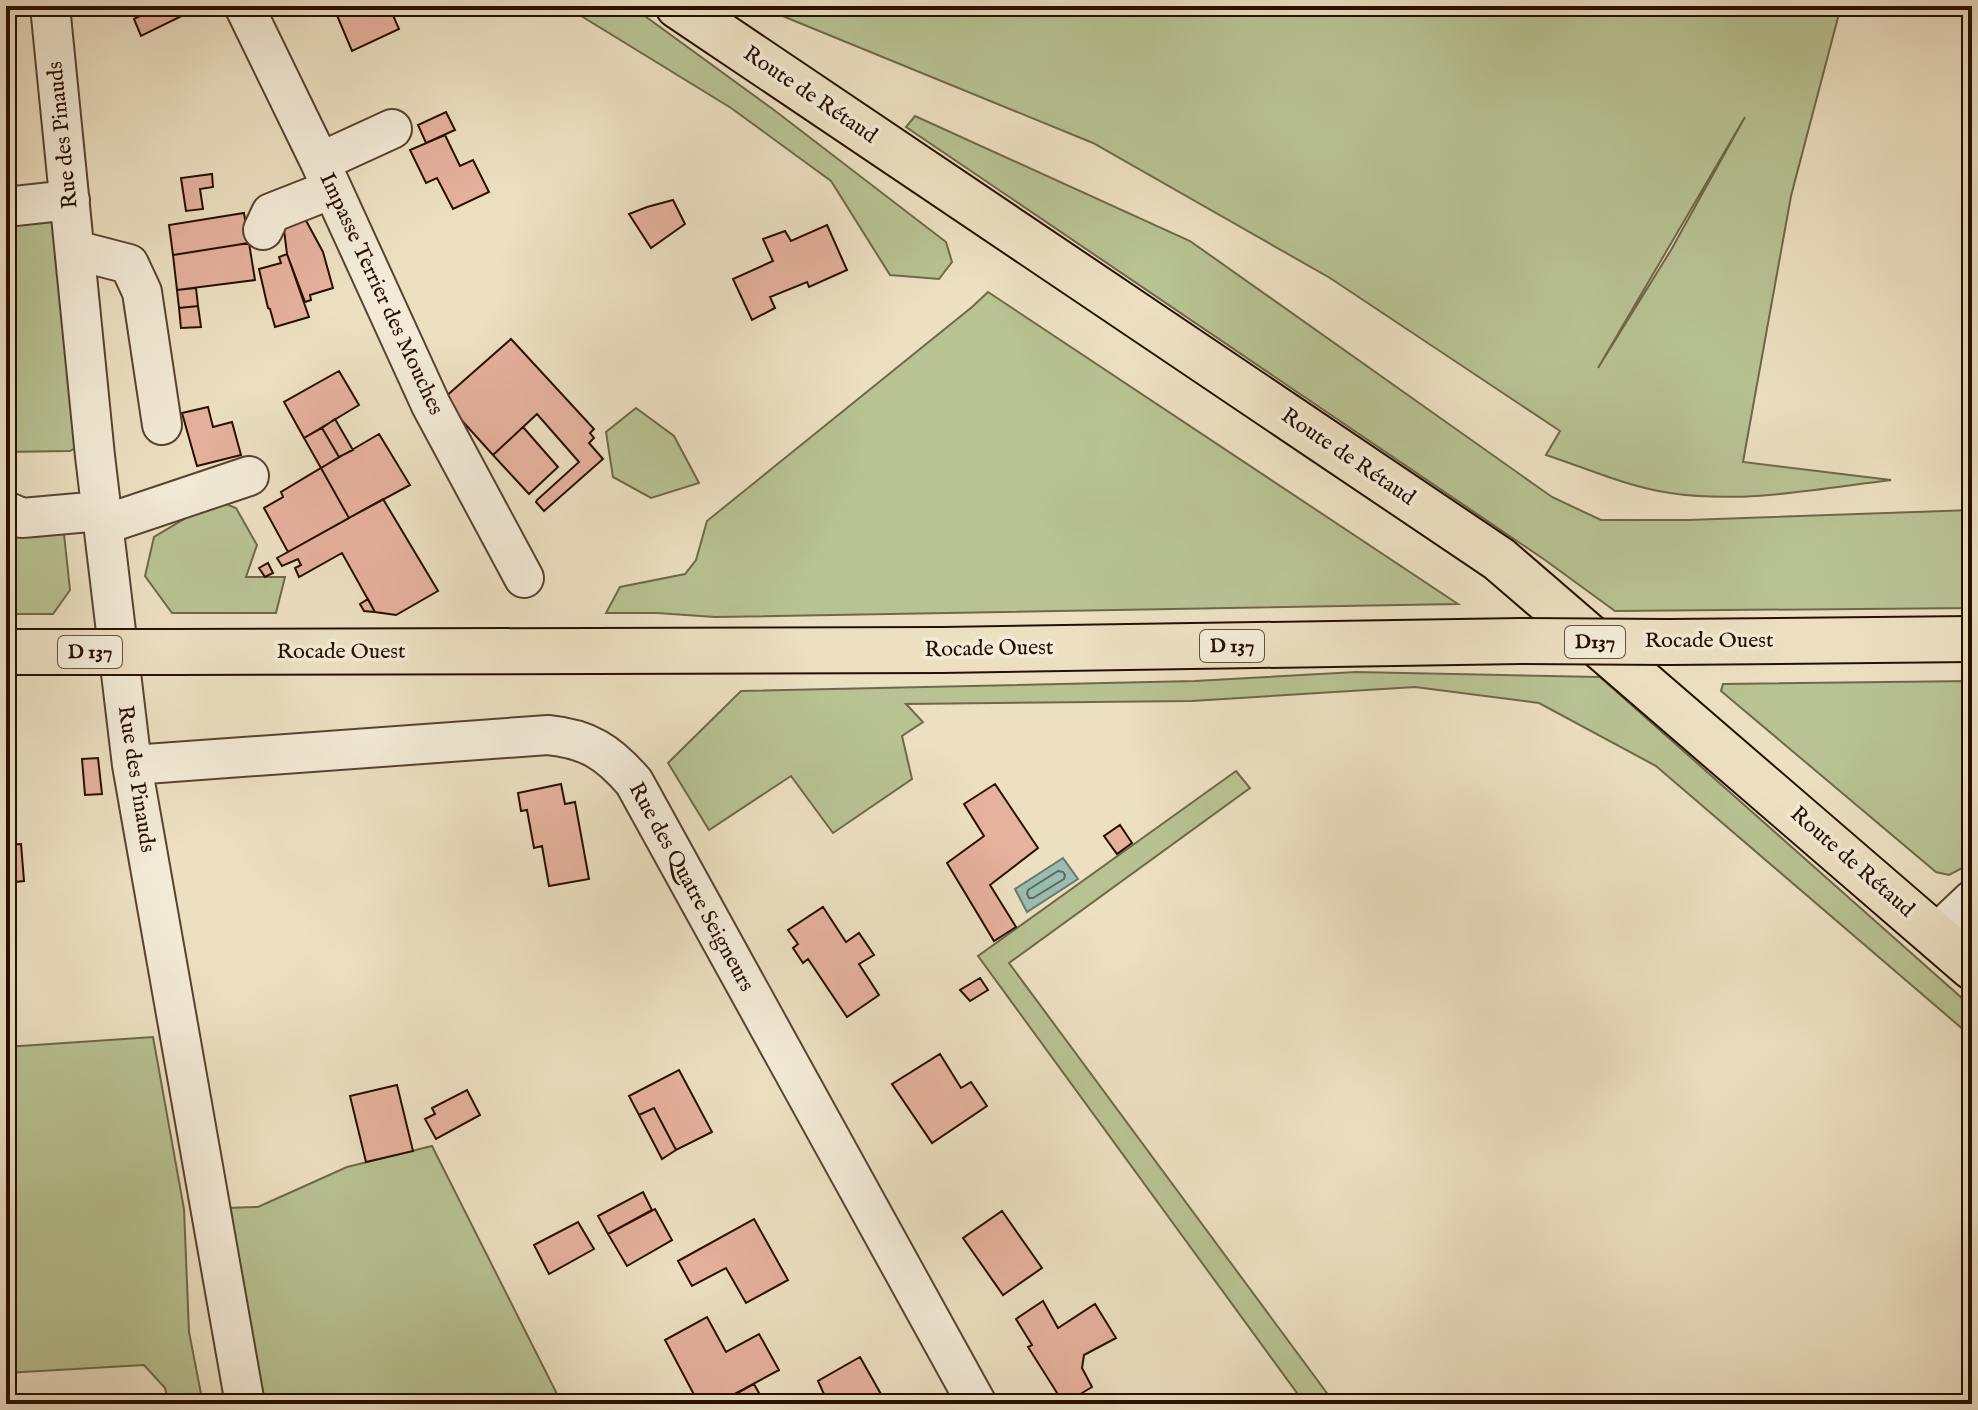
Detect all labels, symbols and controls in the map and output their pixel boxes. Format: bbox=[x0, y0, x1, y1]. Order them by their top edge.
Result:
street label: Route de Rétaud bbox=[738, 40, 883, 150]
street label: Rue des Pinauds bbox=[41, 60, 85, 210]
street label: Impasse Terrier des Mouches bbox=[312, 168, 450, 420]
street label: Route de Rétaud bbox=[1276, 402, 1421, 512]
road number: D137 bbox=[1565, 626, 1625, 658]
street label: Rocade Ouest bbox=[1644, 627, 1774, 655]
road number: D 137 bbox=[1200, 630, 1264, 662]
street label: Rocade Ouest bbox=[924, 634, 1054, 664]
road number: D 137 bbox=[58, 636, 122, 668]
street label: Rocade Ouest bbox=[276, 638, 406, 666]
street label: Rue des Pinauds bbox=[111, 704, 161, 854]
street label: Rue des Quatre Seigneurs bbox=[622, 777, 760, 997]
street label: Route de Rétaud bbox=[1784, 800, 1920, 924]

